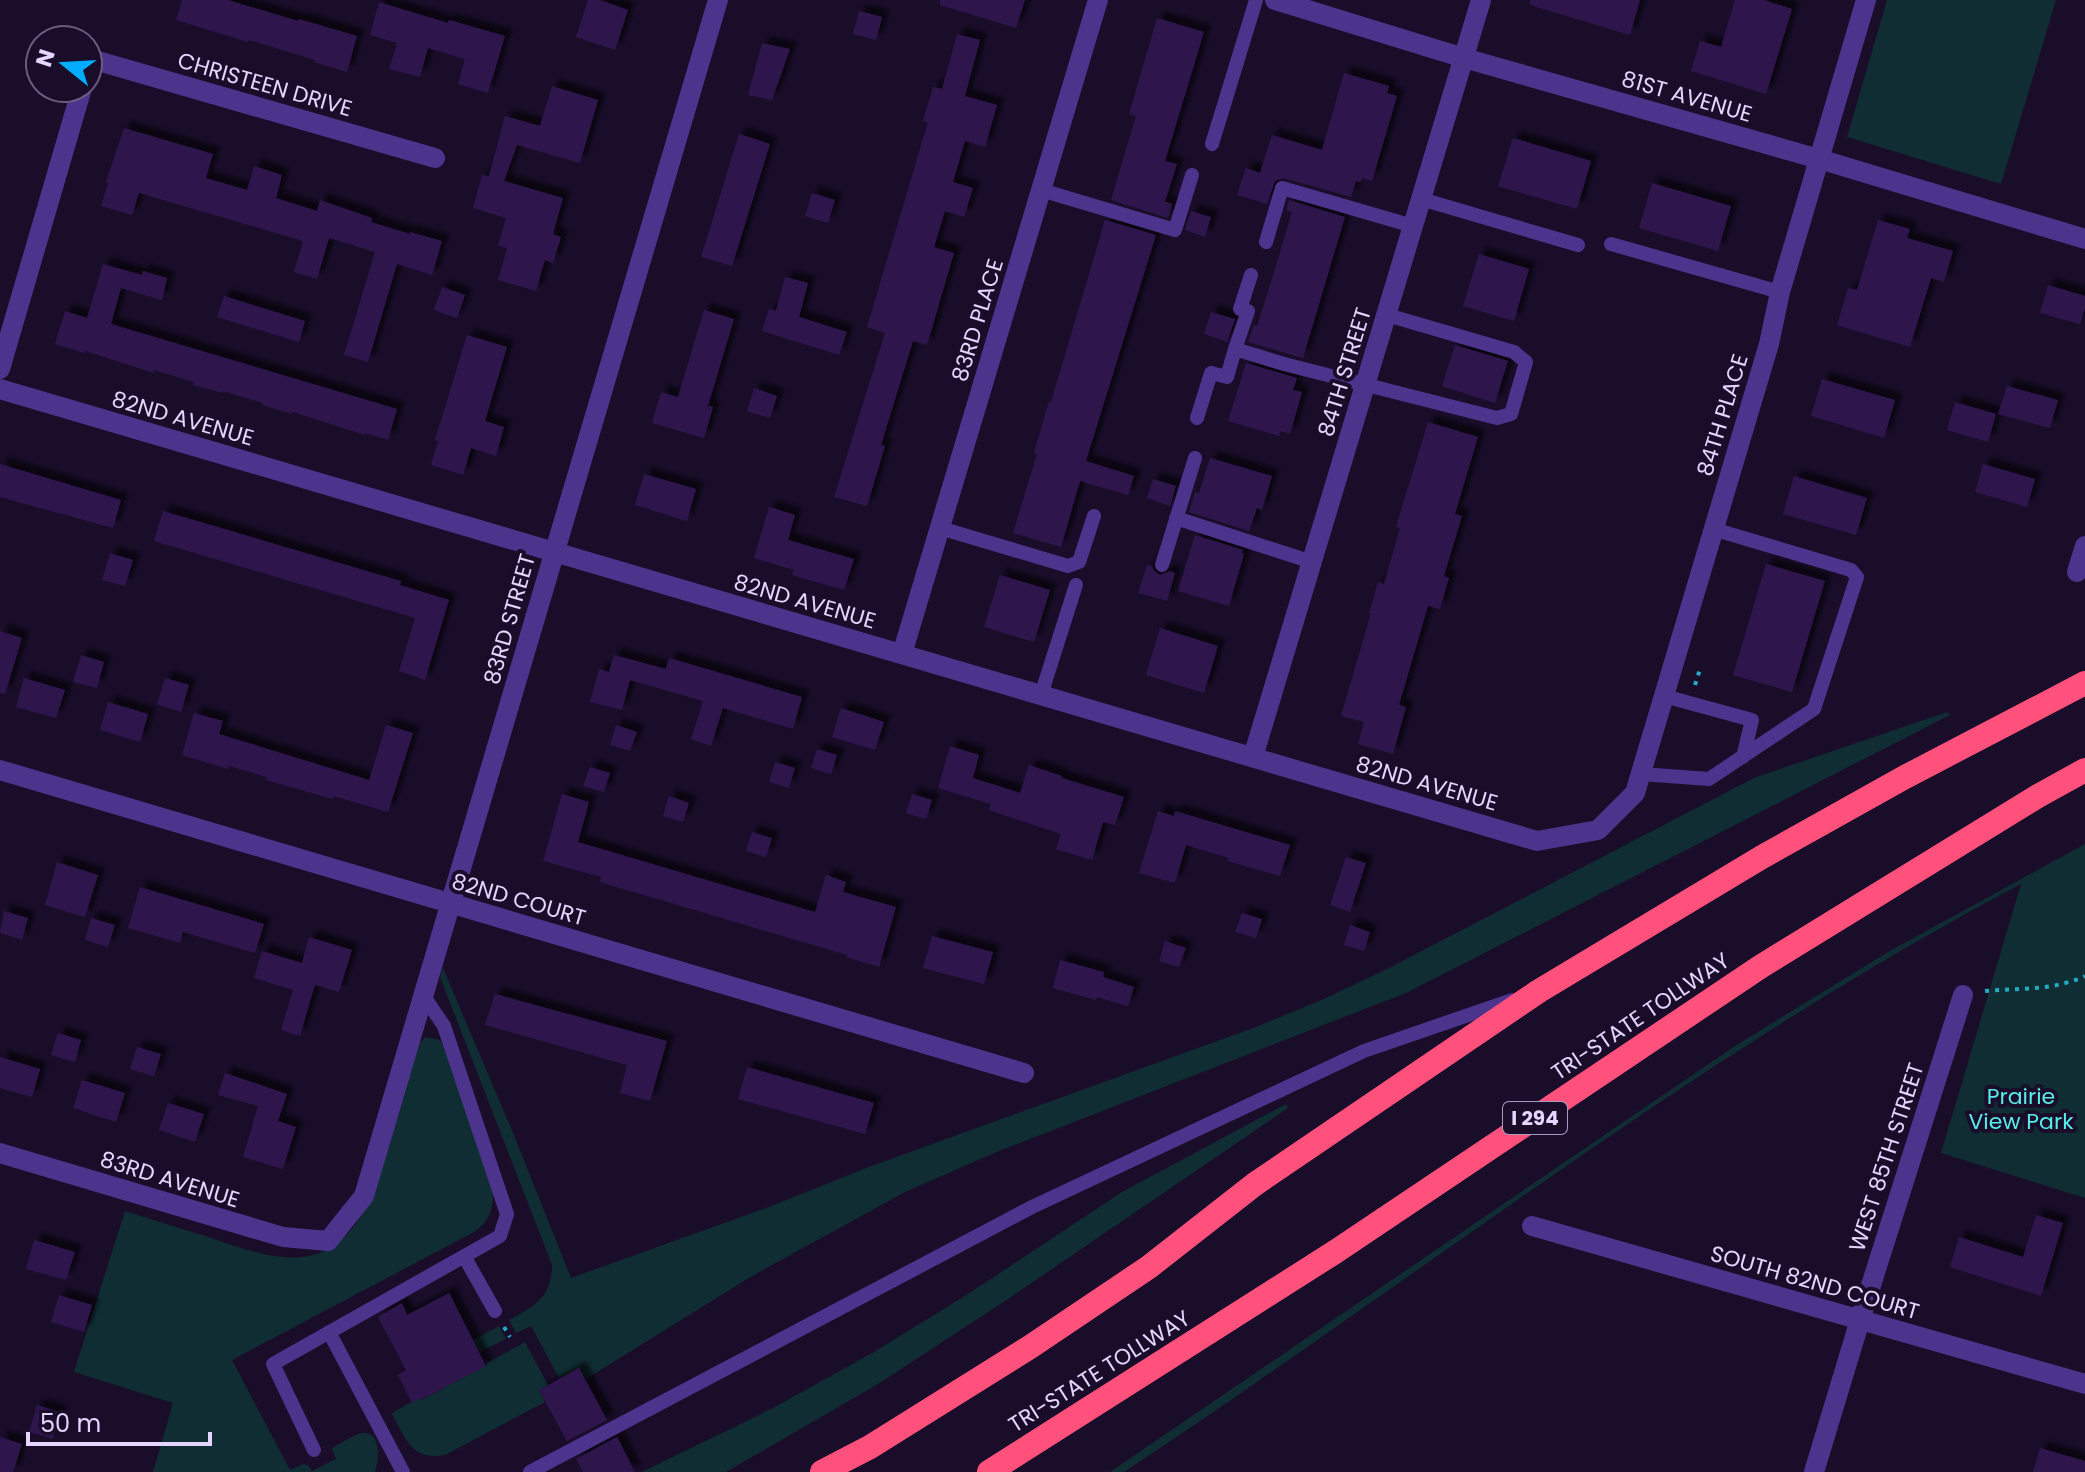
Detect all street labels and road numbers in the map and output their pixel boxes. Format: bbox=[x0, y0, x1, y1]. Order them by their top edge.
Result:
street label: CHRISTEEN DRIVE bbox=[174, 45, 356, 124]
street label: 81ST AVENUE bbox=[1618, 63, 1756, 130]
street label: 83RD PLACE bbox=[944, 255, 1011, 385]
street label: 84TH STREET bbox=[1310, 304, 1379, 440]
street label: 84TH PLACE bbox=[1689, 350, 1756, 480]
street label: 82ND AVENUE bbox=[108, 383, 257, 454]
street label: 83RD STREET bbox=[476, 550, 543, 688]
street label: 82ND AVENUE bbox=[730, 566, 879, 637]
street label: 82ND AVENUE bbox=[1352, 748, 1501, 819]
street label: 82ND COURT bbox=[448, 866, 589, 933]
street label: TRI-STATE TOLLWAY bbox=[1545, 945, 1736, 1088]
street label: WEST 85TH STREET bbox=[1841, 1059, 1932, 1256]
road number: I 294 bbox=[1503, 1102, 1567, 1134]
street label: 83RD AVENUE bbox=[96, 1144, 243, 1215]
street label: SOUTH 82ND COURT bbox=[1707, 1238, 1923, 1327]
street label: TRI-STATE TOLLWAY bbox=[1002, 1303, 1196, 1440]

